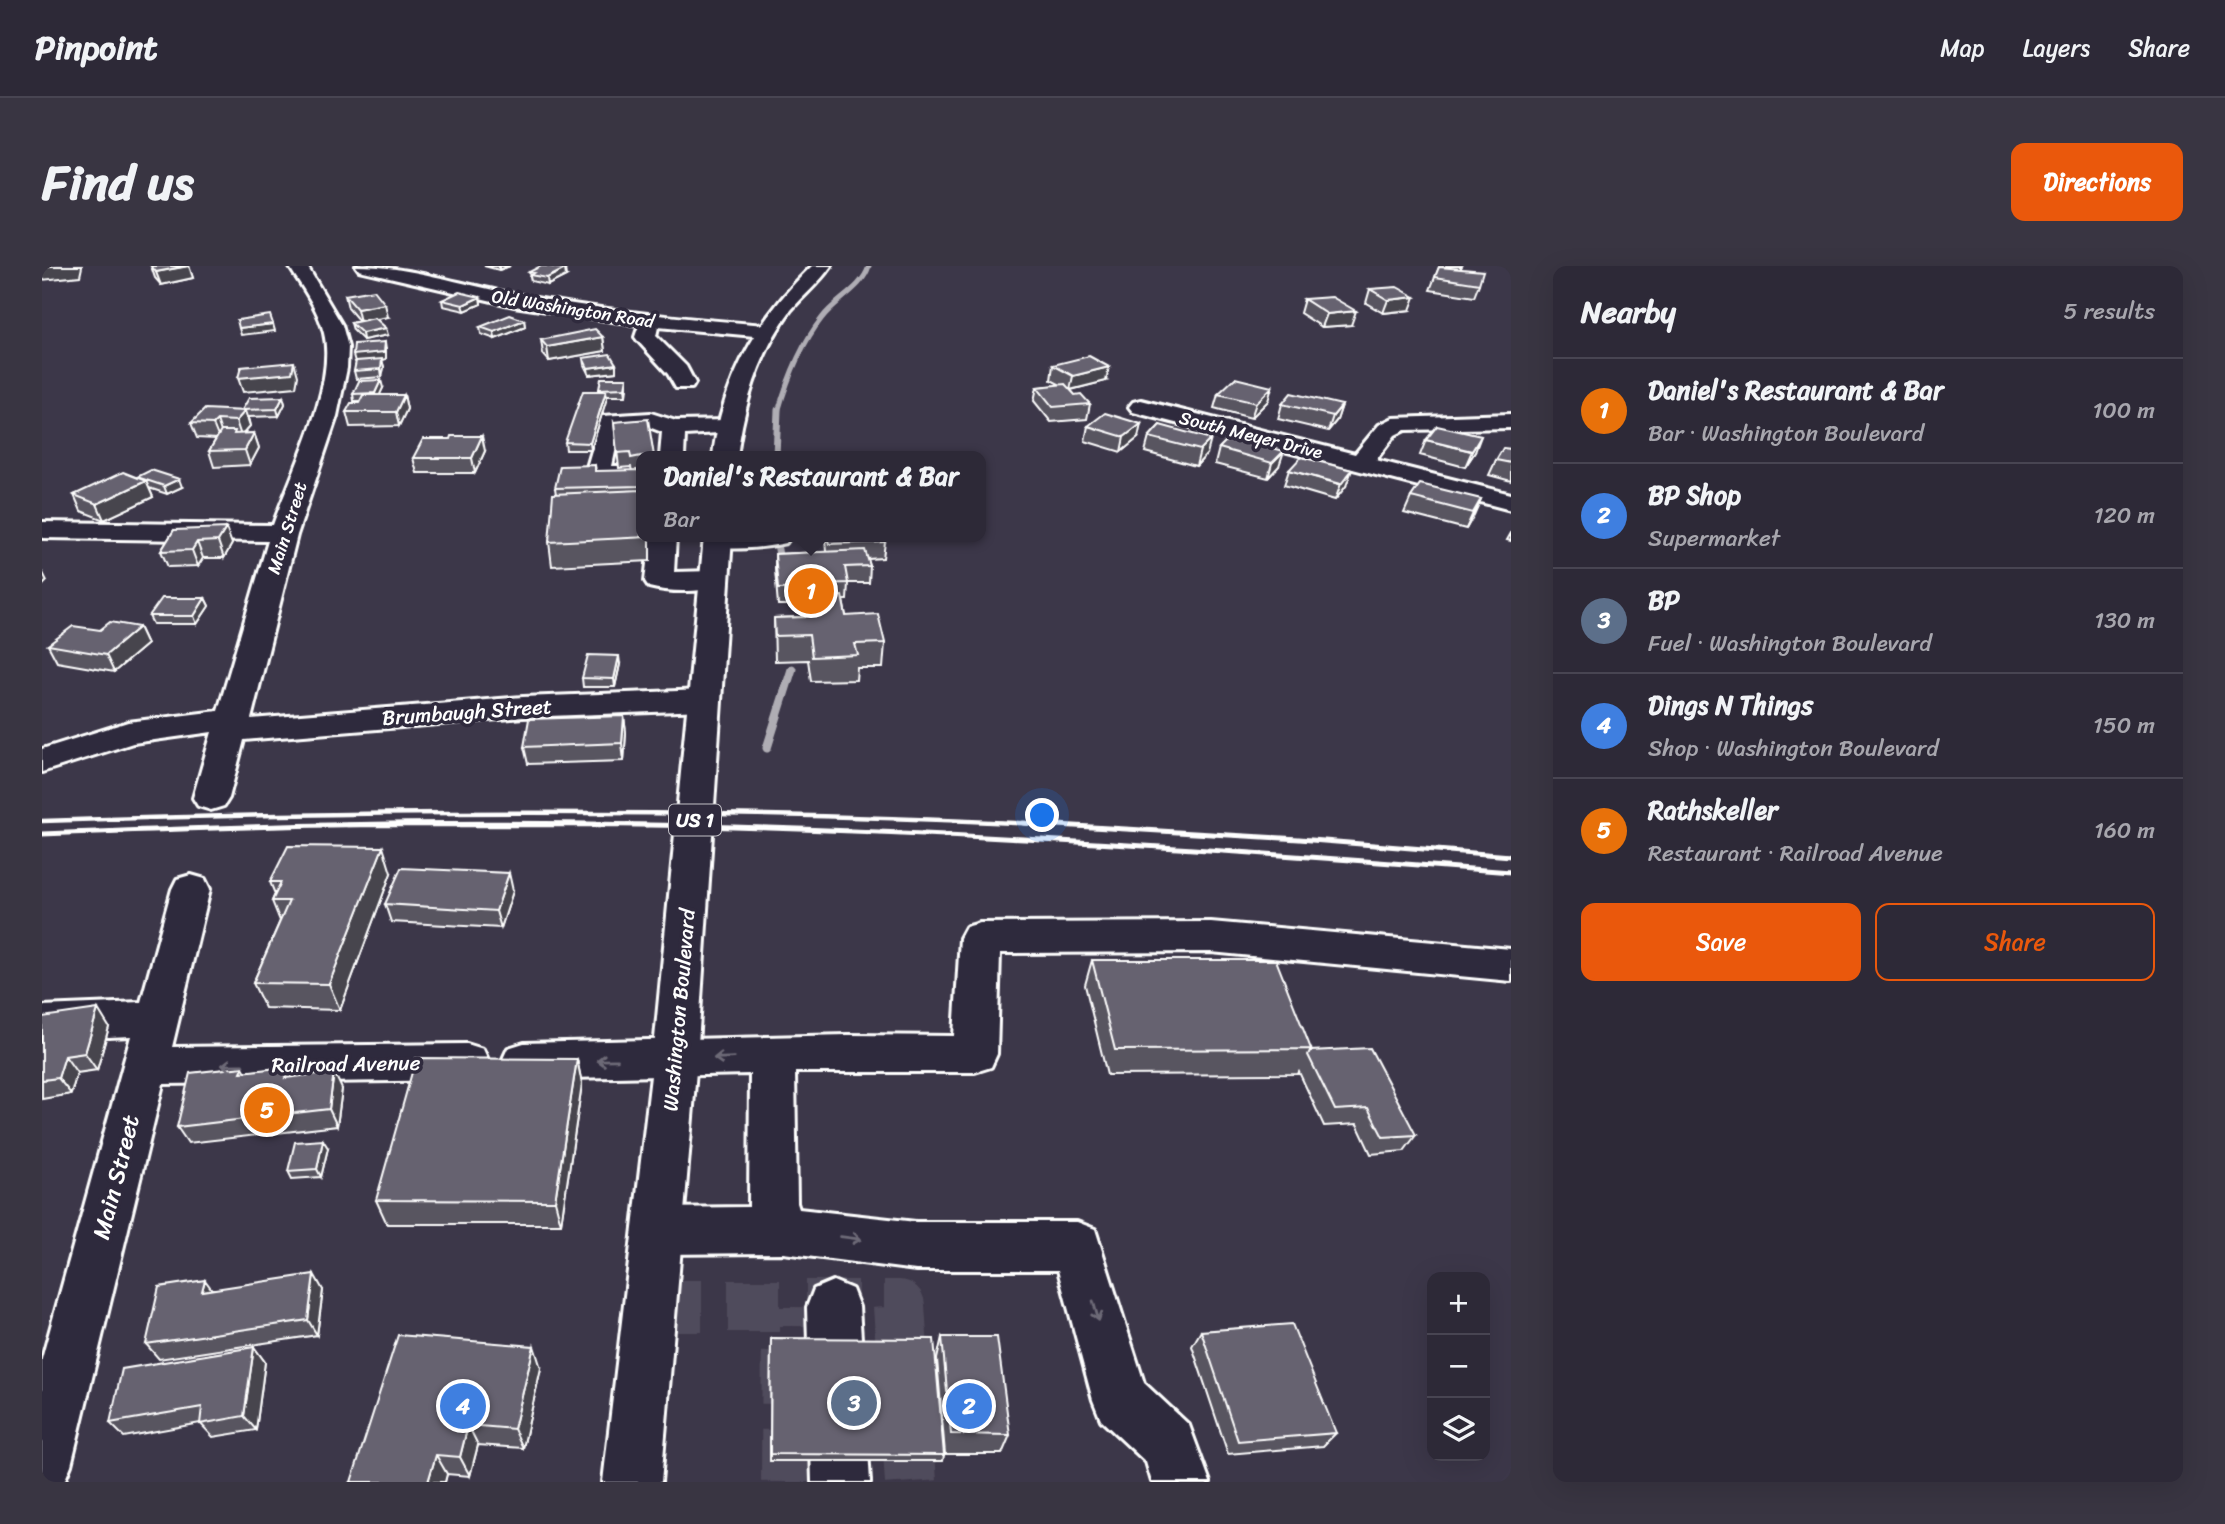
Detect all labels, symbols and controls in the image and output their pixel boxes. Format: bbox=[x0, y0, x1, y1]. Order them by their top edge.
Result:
text: Pinpoint bbox=[35, 19, 158, 77]
text: Map bbox=[1940, 27, 1985, 69]
text: Layers bbox=[2023, 27, 2090, 69]
text: Share bbox=[2128, 27, 2190, 69]
text: Find us bbox=[42, 139, 194, 226]
button: Directions bbox=[2011, 143, 2183, 221]
street label: Old Washington Road bbox=[489, 280, 658, 338]
text: Nearby bbox=[1581, 285, 1676, 339]
text: 5 results bbox=[2064, 291, 2155, 332]
text: Daniel's Restaurant & Bar bbox=[1648, 367, 1944, 413]
text: 1 bbox=[1599, 390, 1609, 431]
text: 100 m bbox=[2092, 390, 2155, 431]
street label: South Meyer Drive bbox=[1176, 402, 1326, 468]
text: Bar · Washington Boulevard bbox=[1648, 413, 1924, 454]
popup bbox=[636, 451, 986, 542]
text: Daniel's Restaurant & Bar bbox=[663, 453, 959, 499]
text: BP Shop bbox=[1648, 472, 1741, 518]
street label: Main Street bbox=[258, 478, 316, 578]
text: 2 bbox=[1597, 495, 1611, 536]
text: 120 m bbox=[2094, 495, 2155, 536]
text: Bar bbox=[663, 499, 699, 540]
text: Supermarket bbox=[1648, 518, 1780, 559]
pin: 1 bbox=[788, 565, 834, 617]
text: BP bbox=[1648, 577, 1680, 623]
text: 3 bbox=[1598, 600, 1610, 641]
text: 130 m bbox=[2094, 600, 2155, 641]
text: Fuel · Washington Boulevard bbox=[1648, 623, 1932, 664]
text: Dings N Things bbox=[1648, 682, 1813, 728]
street label: Brumbaugh Street bbox=[381, 687, 553, 737]
text: 4 bbox=[1597, 705, 1611, 746]
text: 150 m bbox=[2093, 705, 2155, 746]
text: Shop · Washington Boulevard bbox=[1648, 728, 1939, 769]
text: Rathskeller bbox=[1648, 787, 1778, 833]
your location bbox=[1025, 798, 1059, 832]
road number: US 1 bbox=[669, 804, 721, 835]
text: 5 bbox=[1597, 810, 1611, 851]
text: 160 m bbox=[2094, 810, 2155, 851]
text: Restaurant · Railroad Avenue bbox=[1648, 833, 1943, 874]
button: Save bbox=[1581, 903, 1861, 981]
button: Share bbox=[1875, 903, 2155, 981]
street label: Washington Boulevard bbox=[651, 905, 707, 1113]
street label: Railroad Avenue bbox=[271, 1044, 421, 1084]
one-way arrow bbox=[713, 1051, 736, 1064]
one-way arrow bbox=[596, 1053, 619, 1067]
one-way arrow bbox=[221, 1058, 244, 1072]
pin: 5 bbox=[244, 1084, 290, 1136]
street label: Main Street bbox=[80, 1110, 152, 1244]
one-way arrow bbox=[839, 1232, 862, 1245]
map controls bbox=[1427, 1272, 1490, 1461]
button: + bbox=[1427, 1272, 1490, 1335]
one-way arrow bbox=[1090, 1300, 1103, 1322]
button: − bbox=[1427, 1335, 1490, 1398]
pin: 3 bbox=[831, 1377, 877, 1429]
pin: 4 bbox=[440, 1380, 486, 1432]
pin: 2 bbox=[946, 1380, 992, 1432]
button: layers bbox=[1427, 1398, 1490, 1461]

